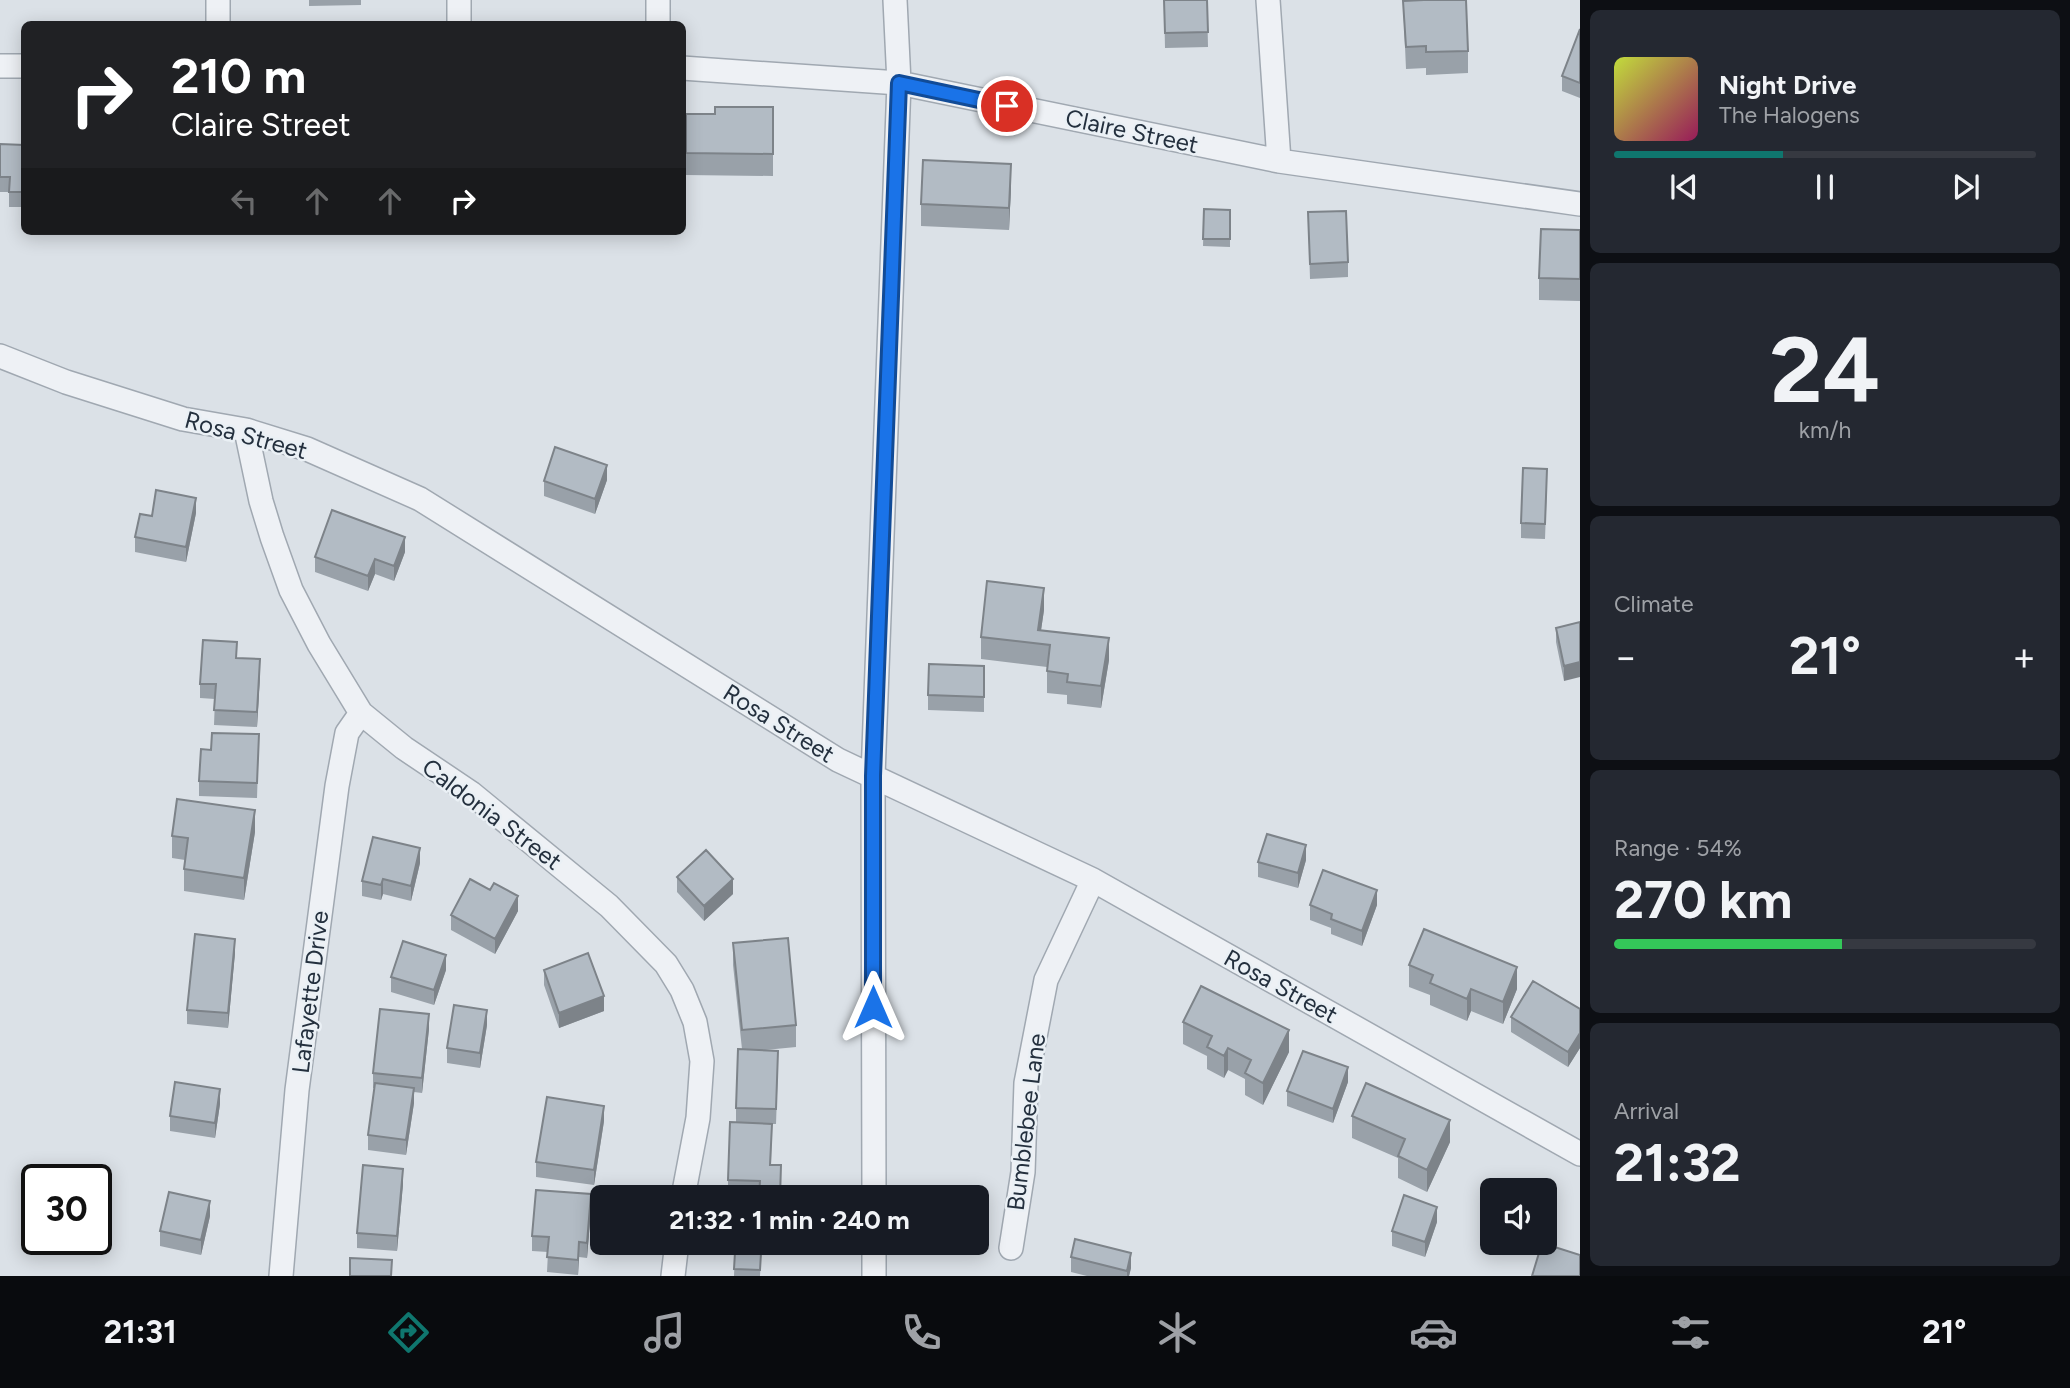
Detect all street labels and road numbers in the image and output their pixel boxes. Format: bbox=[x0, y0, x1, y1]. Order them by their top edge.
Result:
street label: Claire Street bbox=[1063, 103, 1201, 159]
street label: Rosa Street bbox=[182, 405, 310, 465]
street label: Rosa Street bbox=[718, 677, 840, 769]
street label: Caldonia Street bbox=[417, 752, 567, 876]
street label: Lafayette Drive bbox=[286, 909, 334, 1075]
street label: Rosa Street bbox=[1219, 943, 1343, 1029]
street label: Bumblebee Lane bbox=[1001, 1032, 1051, 1212]

